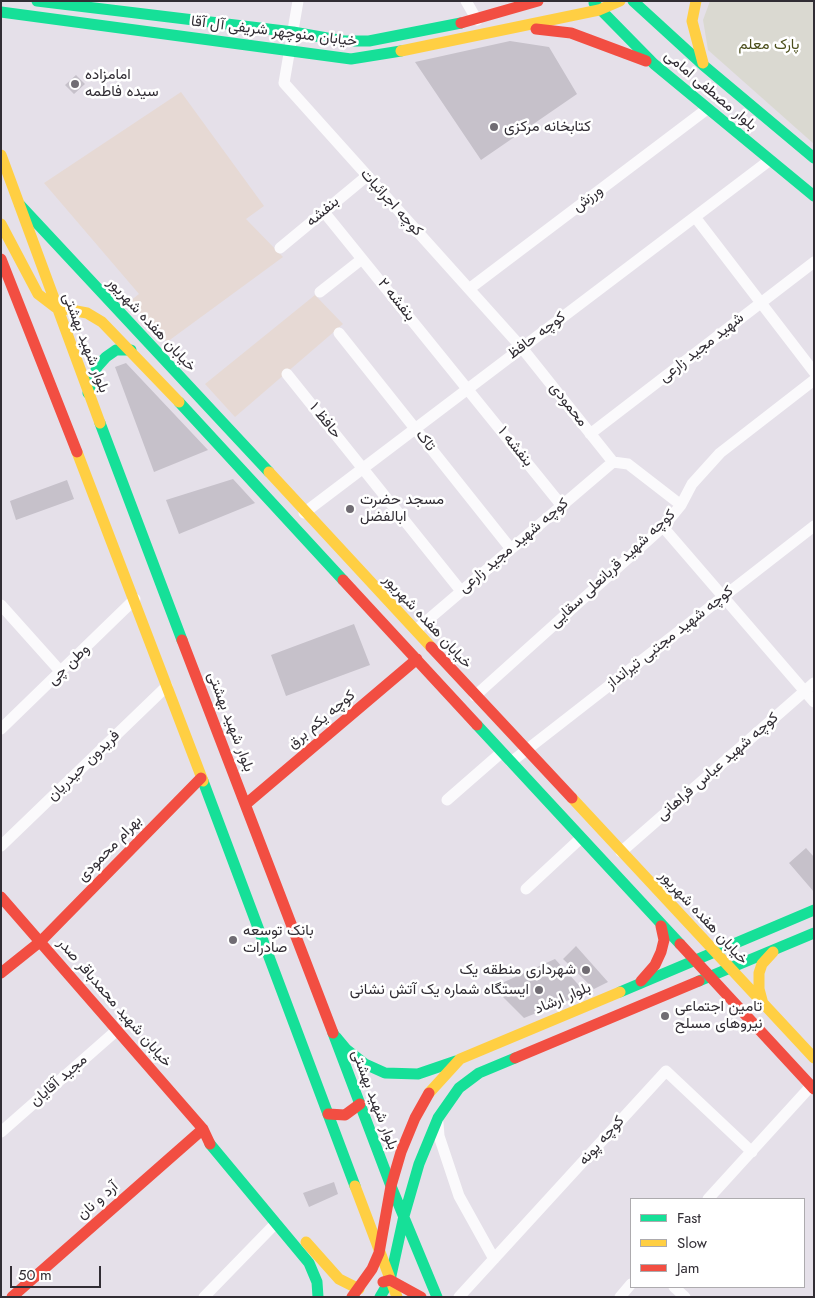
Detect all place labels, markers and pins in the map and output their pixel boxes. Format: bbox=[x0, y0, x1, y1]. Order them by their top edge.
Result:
place label: امامزاده سیده فاطمه bbox=[85, 66, 159, 101]
marker: امامزاده سیده فاطمه bbox=[69, 78, 81, 90]
place label: کتابخانه مرکزی bbox=[504, 118, 591, 136]
marker: کتابخانه مرکزی bbox=[488, 121, 500, 133]
place label: مسجد حضرت ابالفضل bbox=[360, 491, 444, 526]
marker: مسجد حضرت ابالفضل bbox=[344, 503, 356, 515]
place label: بانک توسعه صادرات bbox=[243, 922, 314, 957]
marker: بانک توسعه صادرات bbox=[227, 934, 239, 946]
place label: شهرداری منطقه یک bbox=[459, 961, 576, 979]
marker: شهرداری منطقه یک bbox=[580, 964, 592, 976]
place label: ایستگاه شماره یک آتش نشانی bbox=[350, 981, 529, 999]
marker: ایستگاه شماره یک آتش نشانی bbox=[533, 984, 545, 996]
place label: تامین اجتماعی نیروهای مسلح bbox=[675, 998, 763, 1033]
marker: تامین اجتماعی نیروهای مسلح bbox=[659, 1010, 671, 1022]

